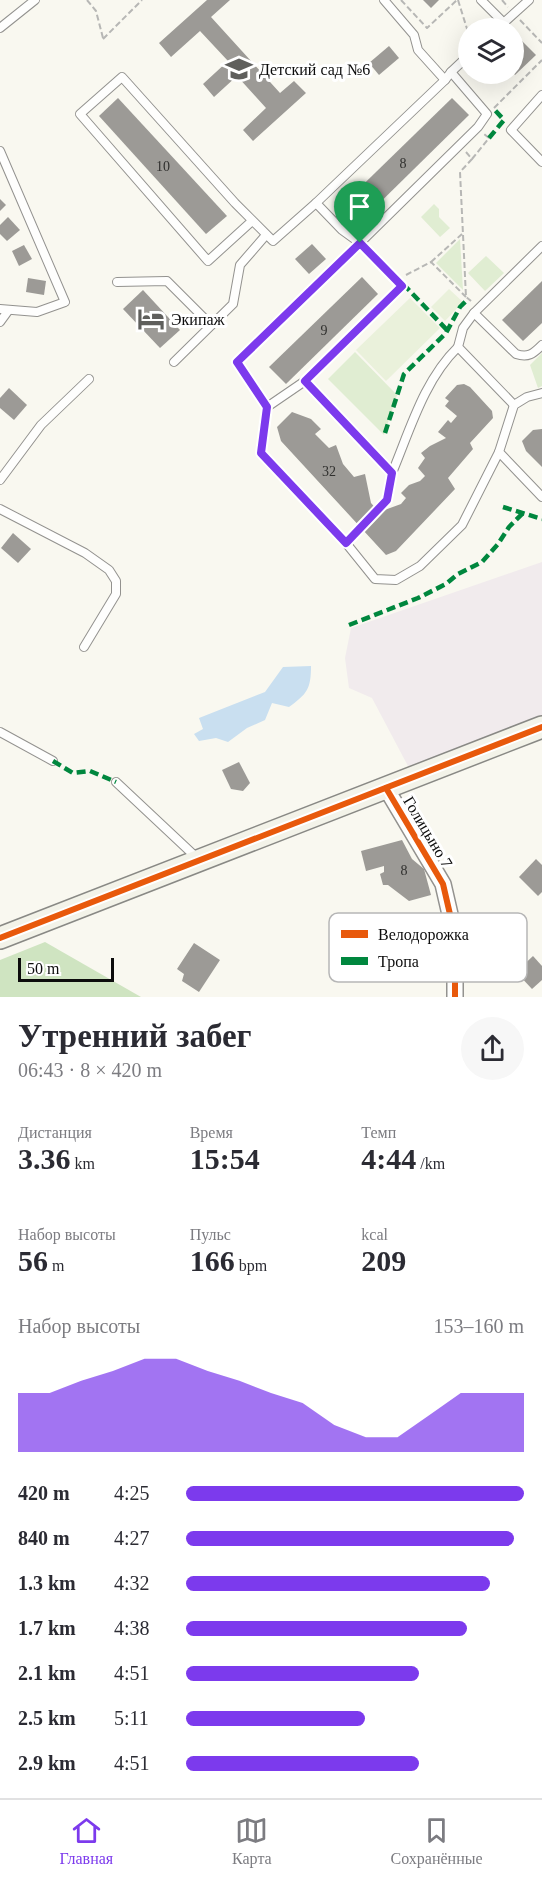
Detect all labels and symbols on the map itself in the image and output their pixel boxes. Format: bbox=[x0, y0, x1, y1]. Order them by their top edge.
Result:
school or university icon: Детский сад №6 bbox=[224, 54, 254, 84]
place label: Детский сад №6 bbox=[259, 61, 370, 79]
house number: 8 bbox=[400, 156, 407, 171]
house number: 10 bbox=[156, 159, 170, 174]
pin bbox=[334, 181, 385, 243]
hotel icon: Экипаж bbox=[136, 304, 166, 334]
place label: Экипаж bbox=[171, 311, 226, 328]
house number: 9 bbox=[321, 323, 328, 338]
house number: 32 bbox=[322, 464, 336, 479]
street label: Голицыно 7 bbox=[399, 793, 456, 871]
house number: 8 bbox=[401, 863, 408, 878]
legend bbox=[329, 913, 527, 982]
text: Велодорожка bbox=[378, 926, 469, 944]
text: Тропа bbox=[378, 953, 419, 971]
scale bar bbox=[18, 955, 114, 983]

